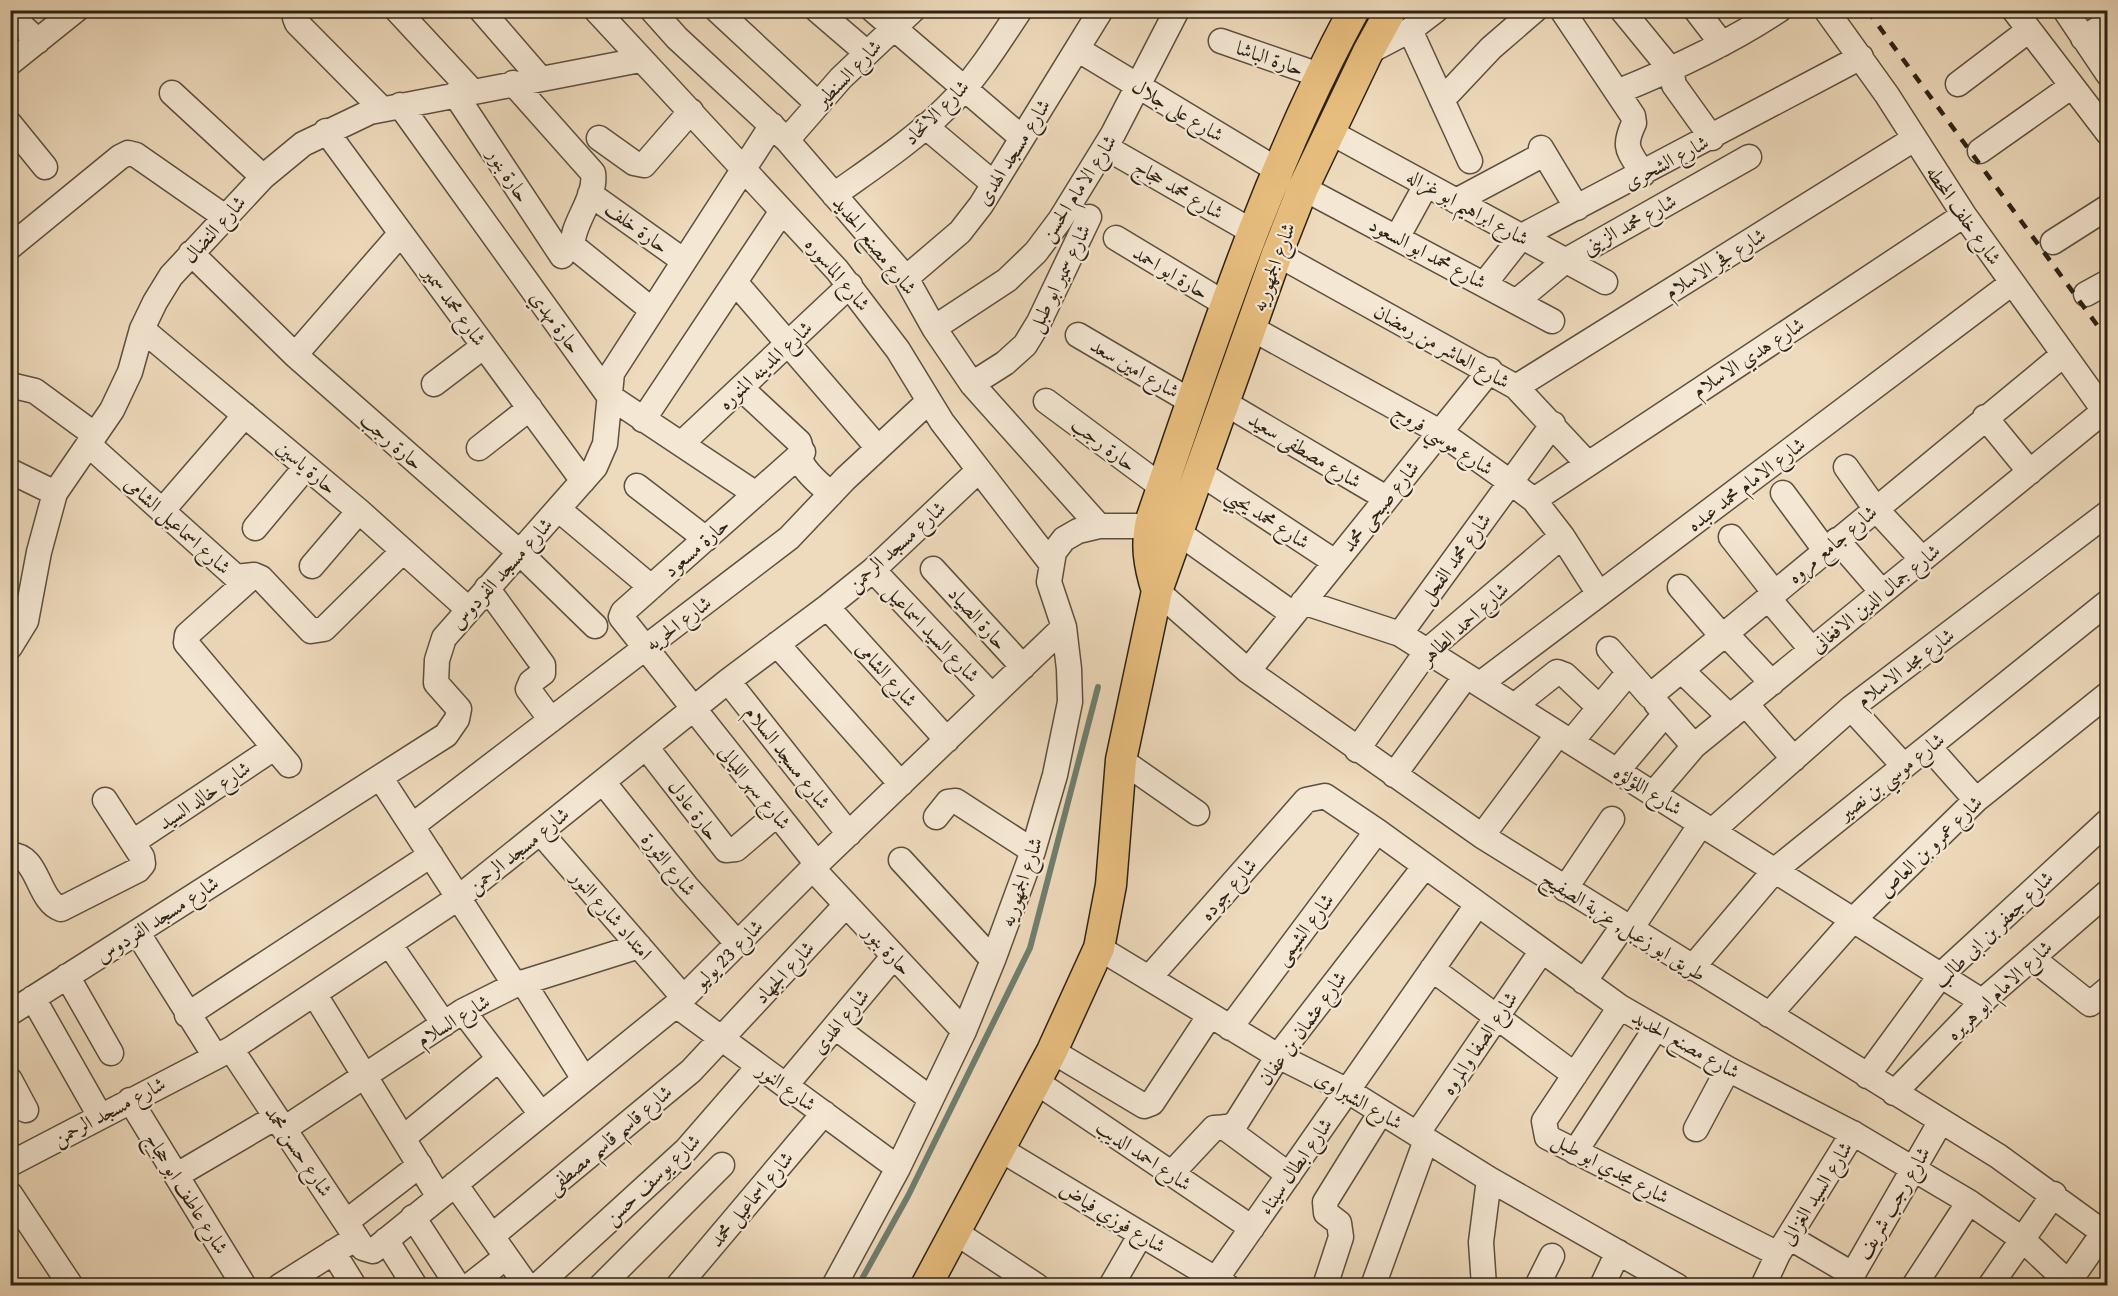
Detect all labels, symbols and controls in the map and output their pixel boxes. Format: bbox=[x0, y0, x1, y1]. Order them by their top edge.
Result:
street label: شارع السنطير bbox=[806, 32, 891, 118]
street label: حارة الباشا bbox=[1232, 32, 1308, 83]
street label: شارع على جلال bbox=[1125, 71, 1230, 152]
street label: شارع الاتحاد bbox=[896, 72, 978, 154]
street label: شارع مسجد الهدى bbox=[968, 93, 1060, 213]
street label: شارع الشحرى bbox=[1618, 127, 1715, 200]
street label: شارع الامام الحسن bbox=[1032, 128, 1127, 249]
street label: حارة بنور bbox=[480, 140, 538, 208]
street label: شارع محمد حجاج bbox=[1127, 151, 1230, 229]
street label: شارع خلف المحطه bbox=[1916, 159, 2009, 273]
street label: شارع ابراهيم ابو غزاله bbox=[1399, 161, 1535, 257]
street label: شارع محمد الزينى bbox=[1576, 186, 1683, 265]
street label: شارع النضال bbox=[175, 188, 255, 272]
street label: شارع مصنع الحديد bbox=[823, 189, 924, 303]
street label: حارة خلف bbox=[599, 194, 675, 260]
street label: شارع محمد ابو السعود bbox=[1362, 209, 1492, 299]
street label: شارع الجمهوريه bbox=[1243, 218, 1306, 317]
street label: شارع سمير ابو طبل bbox=[1020, 219, 1101, 338]
street label: شارع فجر الاسلام bbox=[1658, 220, 1773, 309]
street label: شارع الماسوره bbox=[796, 230, 878, 320]
street label: حارة ابو احمد bbox=[1128, 237, 1215, 306]
street label: شارع محمد سمير bbox=[412, 258, 494, 354]
street label: حارة مهدي bbox=[522, 284, 589, 360]
street label: شارع العاشر من رمضان bbox=[1367, 296, 1516, 399]
street label: شارع هدي الاسلام bbox=[1686, 309, 1812, 407]
street label: شارع المدينه المنوره bbox=[711, 313, 821, 419]
street label: شارع امين سعد bbox=[1083, 330, 1185, 408]
street label: شارع موسي فروج bbox=[1386, 395, 1500, 486]
street label: شارع مصطفى سعيد bbox=[1241, 404, 1367, 498]
street label: حارة رجب bbox=[354, 405, 430, 476]
street label: حارة رجب bbox=[1066, 409, 1143, 478]
street label: شارع الامام محمد عبده bbox=[1680, 429, 1813, 541]
street label: حارة ياسين bbox=[271, 433, 344, 501]
street label: شارع صبحى محمد bbox=[1334, 454, 1429, 560]
street label: شارع اسماعيل الشامى bbox=[116, 469, 238, 583]
street label: شارع محمد يحيي bbox=[1218, 480, 1316, 560]
street label: شارع مسجد الرحمن bbox=[840, 493, 954, 601]
street label: شارع جامع مروه bbox=[1780, 497, 1886, 593]
street label: شارع محمد الفحل bbox=[1412, 506, 1501, 612]
street label: شارع مسجد الفردوس bbox=[442, 510, 562, 638]
street label: حارة مسعود bbox=[656, 510, 735, 583]
street label: شارع جمال الدين الافغانى bbox=[1803, 536, 1948, 662]
street label: شارع احمد الطاهر bbox=[1411, 575, 1517, 675]
street label: شارع السيد اسماعيل bbox=[875, 577, 987, 691]
street label: حارة الصياد bbox=[942, 579, 1015, 656]
street label: شارع الحريه bbox=[638, 588, 719, 660]
street label: شارع مجد الاسلام bbox=[1849, 620, 1962, 716]
street label: شارع الشامى bbox=[847, 634, 925, 716]
street label: شارع مسجد السلام bbox=[735, 699, 838, 817]
street label: شارع موسي بن نصير bbox=[1830, 725, 1953, 832]
street label: شارع سهر الليالى bbox=[709, 738, 799, 838]
street label: شارع خالد السيد bbox=[152, 753, 258, 840]
street label: شارع اللؤلؤه bbox=[1606, 757, 1688, 825]
street label: حارة عادل bbox=[662, 773, 727, 846]
street label: شارع عمرو بن العاص bbox=[1871, 788, 1991, 906]
street label: شارع مسجد الرحمن bbox=[460, 799, 578, 903]
street label: شارع الثورة bbox=[632, 826, 704, 904]
street label: شارع الجمهوريه bbox=[992, 833, 1053, 932]
street label: شارع جوده bbox=[1192, 851, 1266, 929]
street label: امتداد شارع النور bbox=[561, 862, 660, 969]
street label: طريق ابو زعبل, عزبة الصفيح bbox=[1534, 863, 1712, 991]
street label: شارع جعفر بن ابى طالب bbox=[1926, 863, 2062, 997]
street label: شارع مسجد الفردوس bbox=[89, 868, 226, 973]
street label: شارع الشيمى bbox=[1267, 886, 1344, 973]
street label: شارع 23 يوليو bbox=[685, 912, 772, 1000]
street label: حارة بنور bbox=[856, 916, 919, 981]
street label: شارع الجهاد bbox=[747, 933, 824, 1013]
street label: شارع الامام ابو هريره bbox=[1939, 933, 2061, 1050]
street label: شارع عثمان بن عفان bbox=[1250, 964, 1356, 1093]
street label: شارع الهدى bbox=[804, 982, 879, 1062]
street label: شارع الصفا والمروه bbox=[1433, 985, 1527, 1103]
street label: شارع السلام bbox=[410, 986, 497, 1056]
street label: شارع مصنع الحديد bbox=[1625, 1002, 1746, 1089]
street label: شارع النور bbox=[748, 1054, 823, 1121]
street label: شارع الشبراوى bbox=[1308, 1063, 1408, 1140]
street label: شارع مسجد الرحمن bbox=[47, 1069, 172, 1156]
street label: شارع قاسم قاسم مصطفى bbox=[539, 1077, 682, 1205]
street label: شارع حسن محمد bbox=[255, 1099, 341, 1204]
street label: شارع ابطال سيناء bbox=[1250, 1111, 1342, 1222]
street label: شارع احمد الديب bbox=[1088, 1112, 1198, 1201]
street label: شارع مجدي ابو طبل bbox=[1546, 1125, 1675, 1214]
street label: شارع عاطف ابو حجاج bbox=[135, 1126, 236, 1261]
street label: شارع يوسف حسن bbox=[597, 1126, 709, 1234]
street label: شارع السيد الغزالى bbox=[1772, 1135, 1862, 1252]
street label: شارع رجب شريف bbox=[1848, 1141, 1940, 1267]
street label: شارع اسماعيل محمد bbox=[702, 1144, 803, 1256]
street label: شارع فوزي فياض bbox=[1053, 1173, 1172, 1263]

